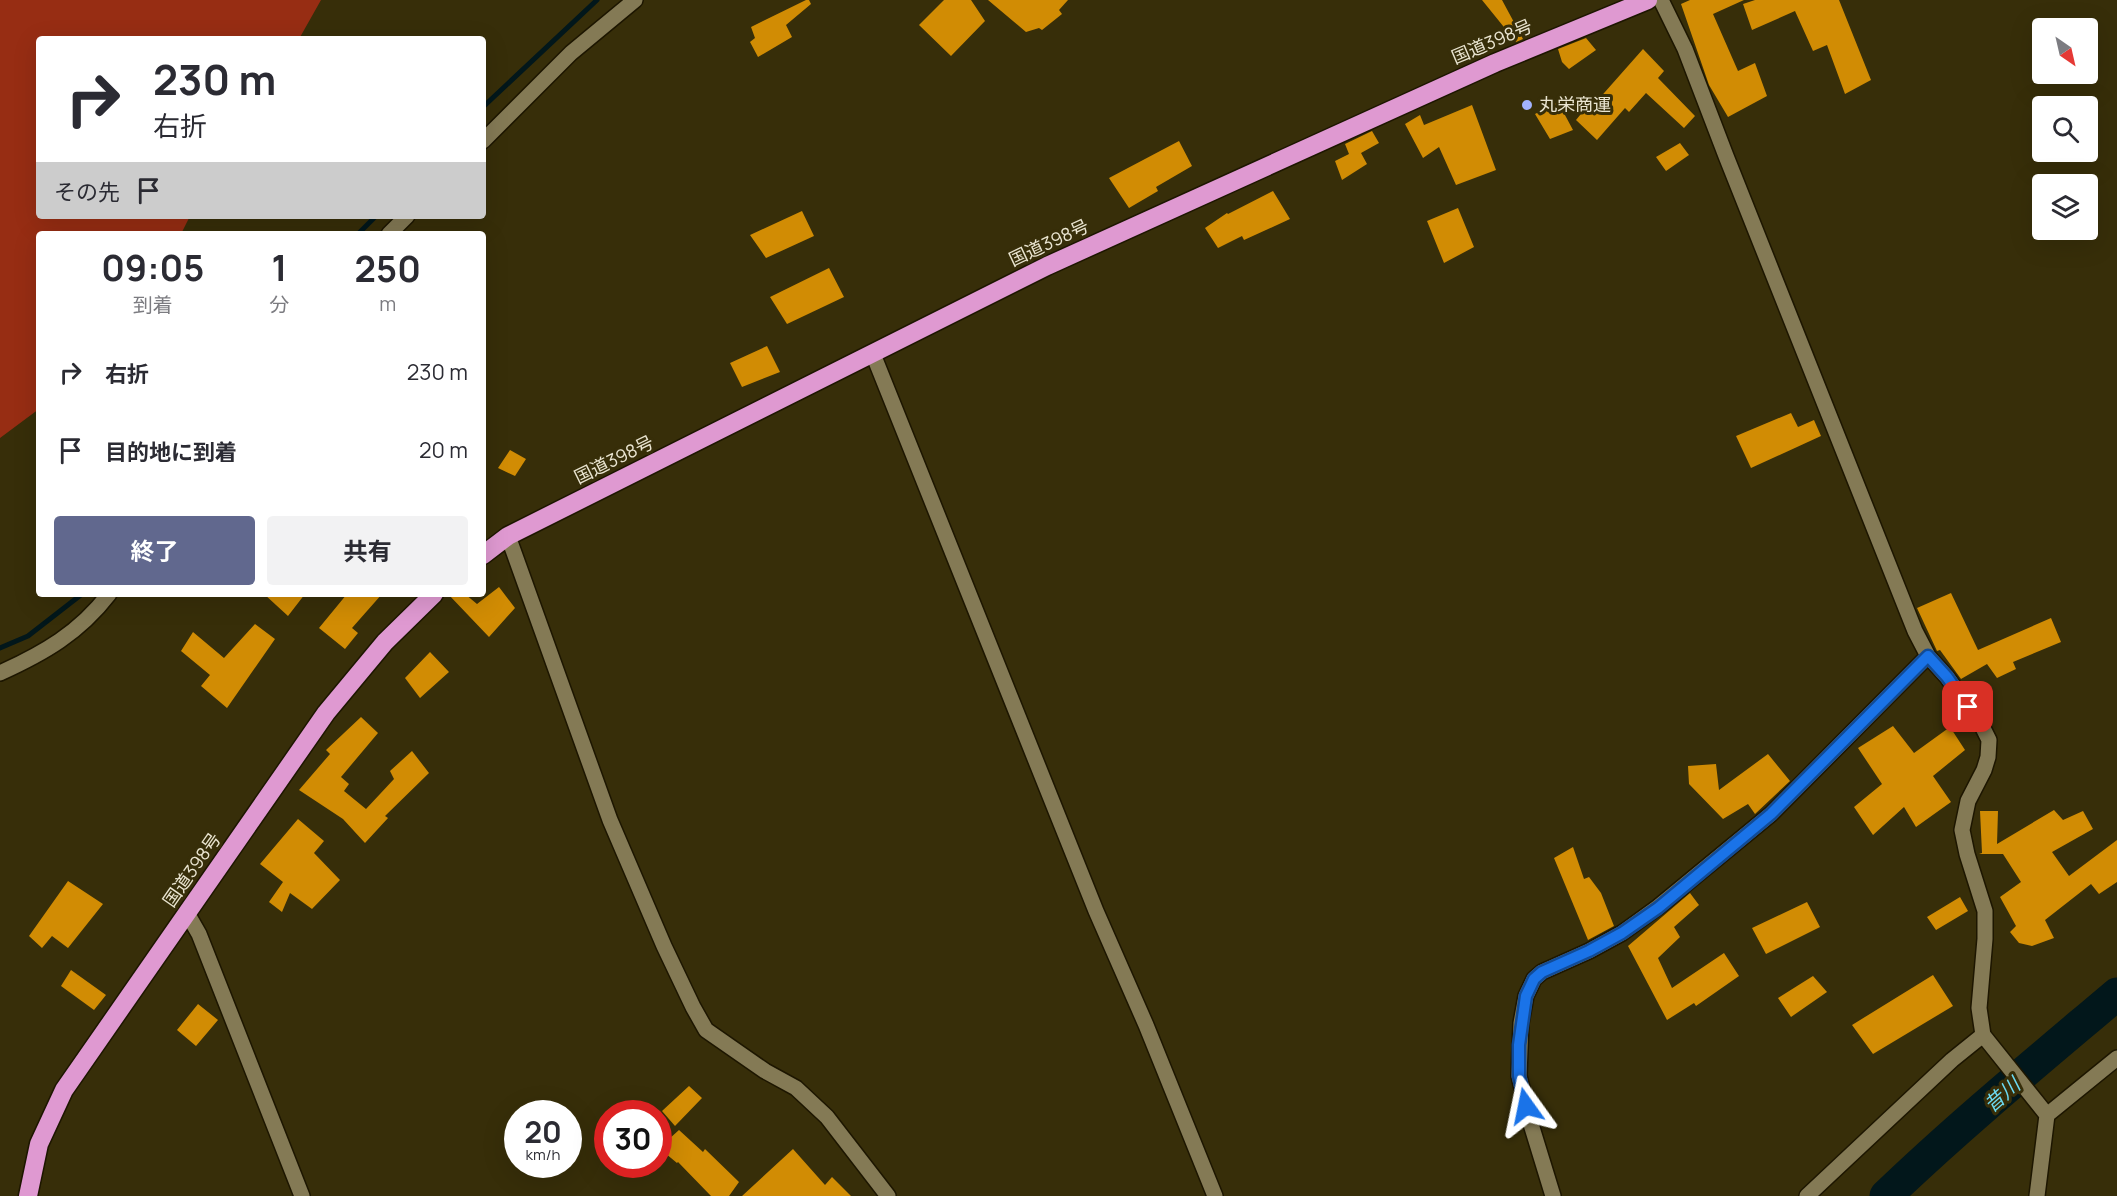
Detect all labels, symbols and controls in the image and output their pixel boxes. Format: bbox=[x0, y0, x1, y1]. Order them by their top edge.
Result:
street label: 国道398号 bbox=[1448, 13, 1536, 69]
north arrow bbox=[2032, 18, 2098, 84]
map controls bbox=[2032, 18, 2098, 240]
text: 230 m bbox=[153, 50, 276, 108]
icon: right bbox=[54, 60, 132, 138]
place label: 丸栄商運 bbox=[1539, 92, 1611, 116]
button: search bbox=[2032, 96, 2098, 162]
marker: 丸栄商運 bbox=[1520, 98, 1534, 112]
text: 右折 bbox=[153, 107, 207, 144]
icon: arrive bbox=[132, 174, 165, 207]
button: layers bbox=[2032, 174, 2098, 240]
text: その先 bbox=[54, 177, 120, 207]
street label: 国道398号 bbox=[1005, 213, 1092, 271]
text: 09:05 bbox=[101, 243, 204, 292]
text: 1 bbox=[272, 243, 287, 292]
text: 250 bbox=[355, 244, 421, 293]
text: m bbox=[379, 290, 396, 317]
text: 到着 bbox=[133, 291, 173, 318]
text: 分 bbox=[269, 291, 289, 318]
icon: right bbox=[54, 356, 87, 389]
text: 230 m bbox=[407, 357, 468, 387]
text: 右折 bbox=[105, 359, 149, 389]
street label: 国道398号 bbox=[570, 430, 657, 489]
icon: arrive bbox=[54, 434, 87, 467]
text: 20 m bbox=[419, 435, 468, 465]
text: 目的地に到着 bbox=[105, 437, 237, 467]
button: 終了 bbox=[54, 516, 255, 585]
button: 共有 bbox=[267, 516, 468, 585]
pin bbox=[1942, 681, 1993, 732]
icon: arrive bbox=[1951, 690, 1984, 723]
street label: 国道398号 bbox=[157, 827, 226, 911]
water label: 昔川 bbox=[1978, 1070, 2027, 1118]
position arrow bbox=[1494, 1074, 1558, 1138]
speed limit sign: 30 bbox=[594, 1100, 672, 1178]
text: 20 bbox=[524, 1111, 562, 1152]
text: km/h bbox=[526, 1144, 560, 1165]

